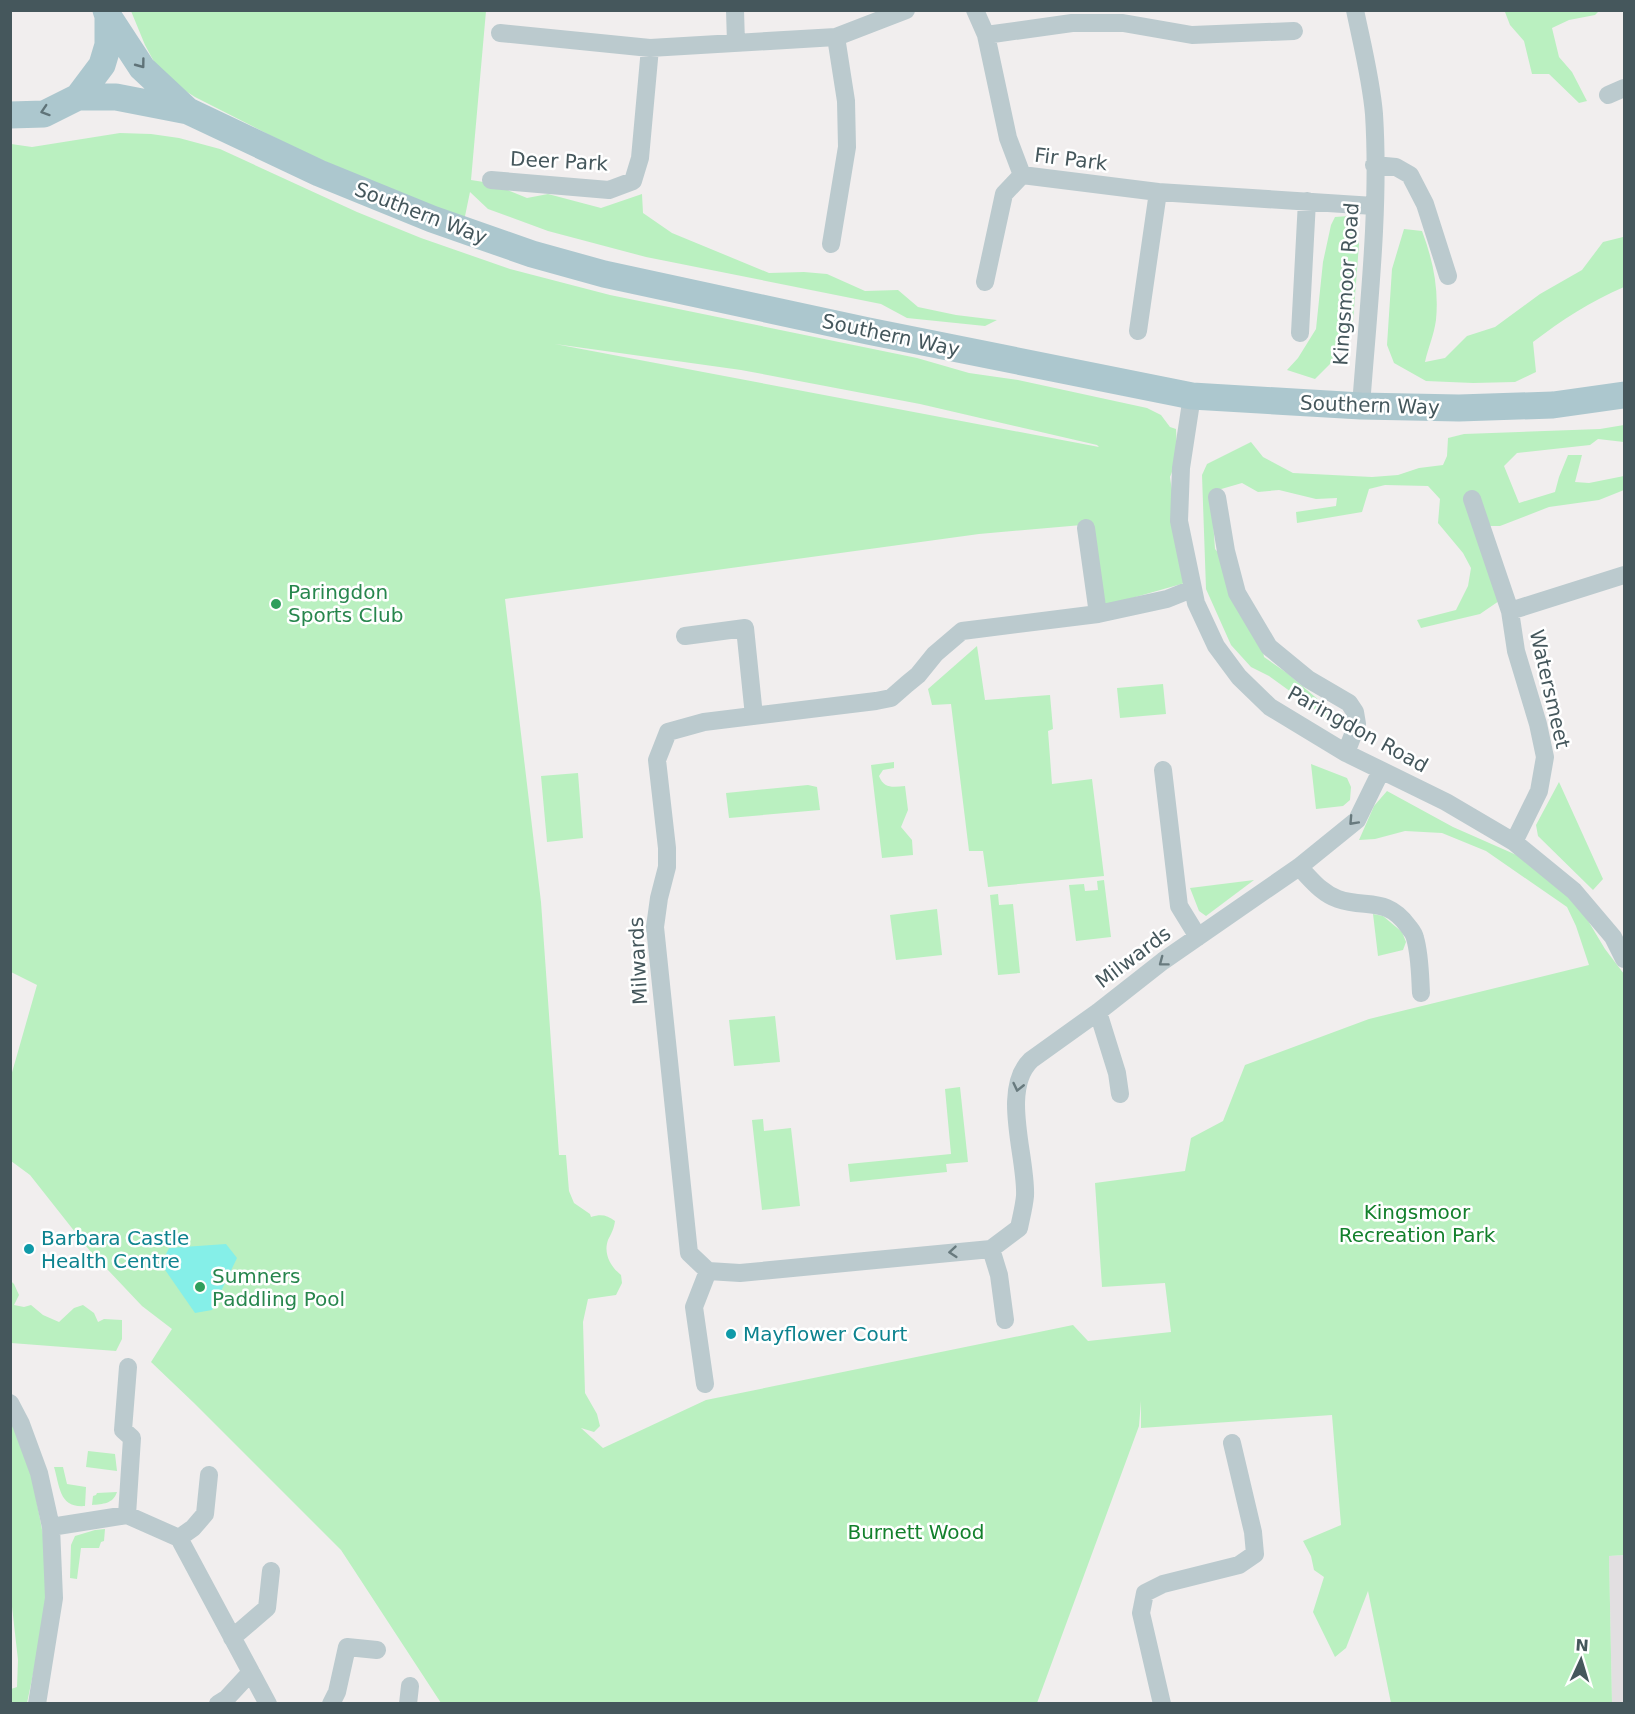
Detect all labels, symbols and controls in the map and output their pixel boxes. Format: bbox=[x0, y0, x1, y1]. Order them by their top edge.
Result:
one-way arrow bbox=[133, 58, 144, 69]
one-way arrow bbox=[41, 104, 51, 117]
street label: Fir Park bbox=[1033, 143, 1109, 175]
street label: Deer Park bbox=[510, 146, 609, 176]
street label: Southern Way bbox=[351, 177, 491, 249]
street label: Kingsmoor Road bbox=[1328, 202, 1364, 366]
street label: Southern Way bbox=[820, 309, 962, 361]
street label: Southern Way bbox=[1300, 391, 1441, 419]
place label: Paringdon Sports Club bbox=[288, 580, 403, 627]
marker: Paringdon Sports Club bbox=[269, 597, 283, 611]
street label: Watersmeet bbox=[1525, 627, 1575, 751]
street label: Paringdon Road bbox=[1284, 681, 1432, 777]
one-way arrow bbox=[1349, 815, 1360, 825]
street label: Milwards bbox=[624, 916, 652, 1006]
street label: Milwards bbox=[1091, 921, 1175, 993]
one-way arrow bbox=[1158, 955, 1169, 966]
one-way arrow bbox=[1013, 1082, 1026, 1092]
park label: Kingsmoor Recreation Park bbox=[1339, 1200, 1496, 1247]
place label: Barbara Castle Health Centre bbox=[41, 1226, 189, 1273]
marker: Barbara Castle Health Centre bbox=[22, 1242, 36, 1256]
one-way arrow bbox=[948, 1245, 957, 1258]
place label: Sumners Paddling Pool bbox=[212, 1264, 345, 1311]
marker: Sumners Paddling Pool bbox=[193, 1280, 207, 1294]
place label: Mayflower Court bbox=[743, 1322, 908, 1346]
marker: Mayflower Court bbox=[724, 1327, 738, 1341]
park label: Burnett Wood bbox=[847, 1520, 985, 1544]
north arrow bbox=[1551, 1630, 1611, 1690]
text: N bbox=[1575, 1636, 1589, 1655]

